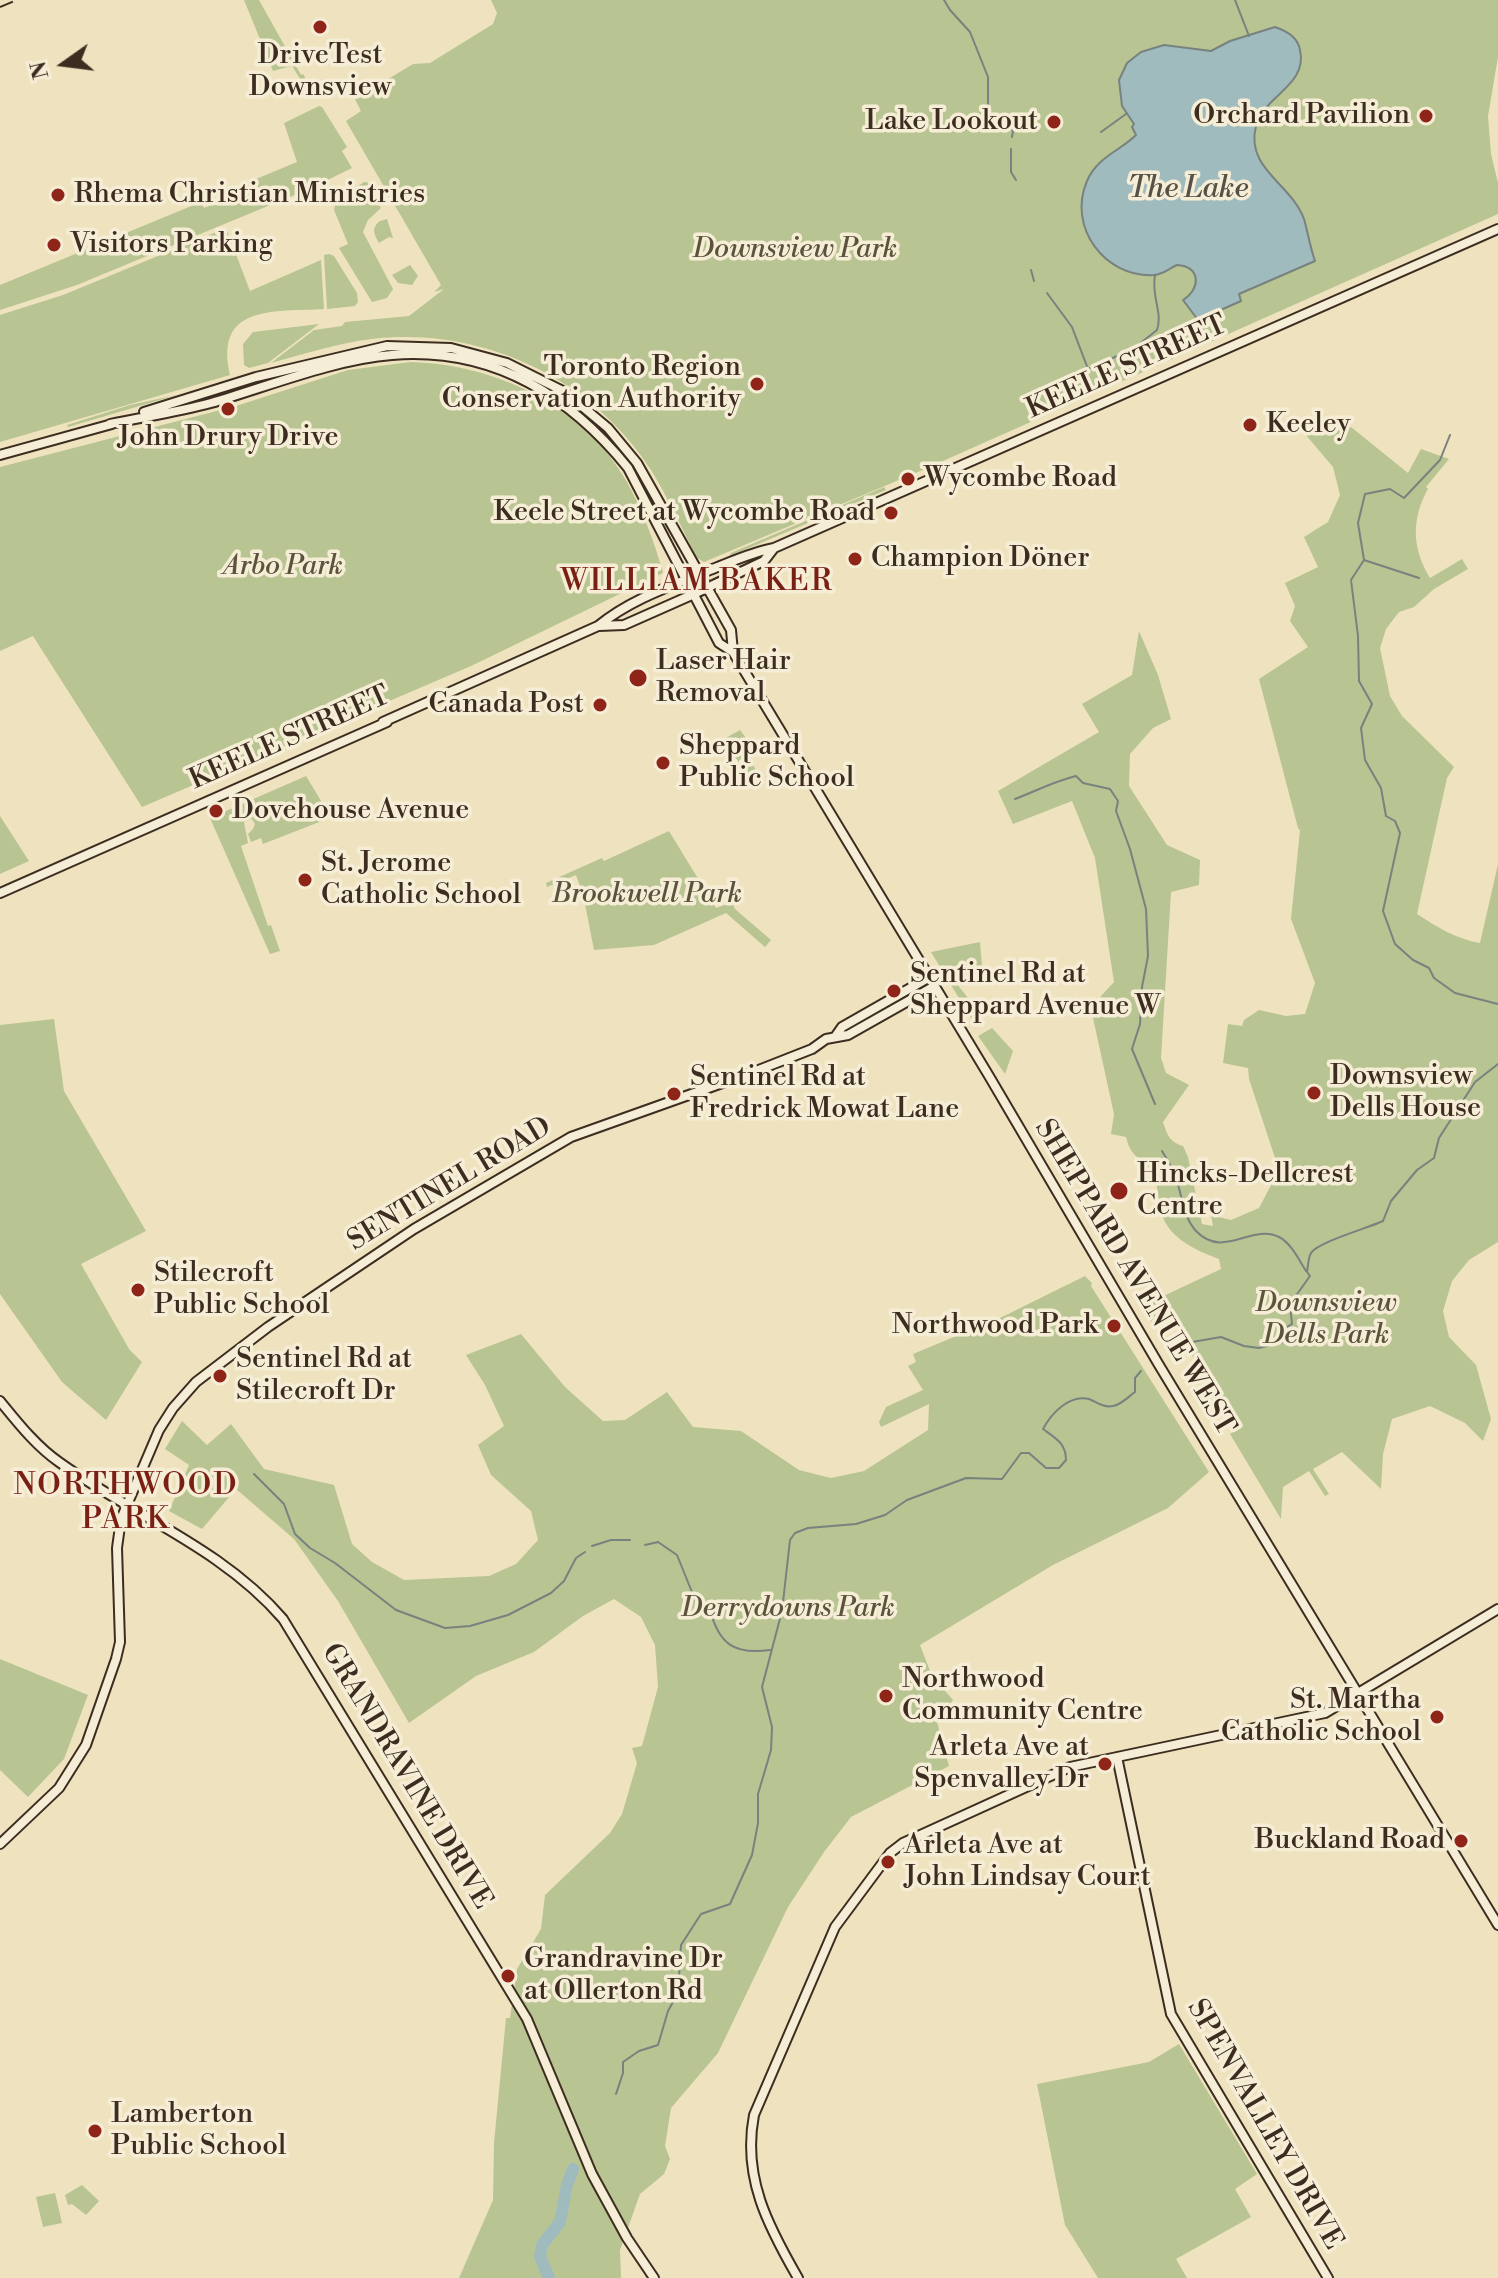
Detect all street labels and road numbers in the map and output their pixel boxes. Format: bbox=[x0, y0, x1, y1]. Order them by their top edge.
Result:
street label: KEELE STREET bbox=[1022, 309, 1232, 427]
street label: KEELE STREET bbox=[185, 680, 395, 798]
street label: SENTINEL ROAD bbox=[342, 1111, 558, 1259]
street label: SHEPPARD AVENUE WEST bbox=[1026, 1114, 1242, 1442]
street label: GRANDRAVINE DRIVE bbox=[313, 1638, 499, 1916]
street label: SPENVALLEY DRIVE bbox=[1179, 1994, 1349, 2256]

